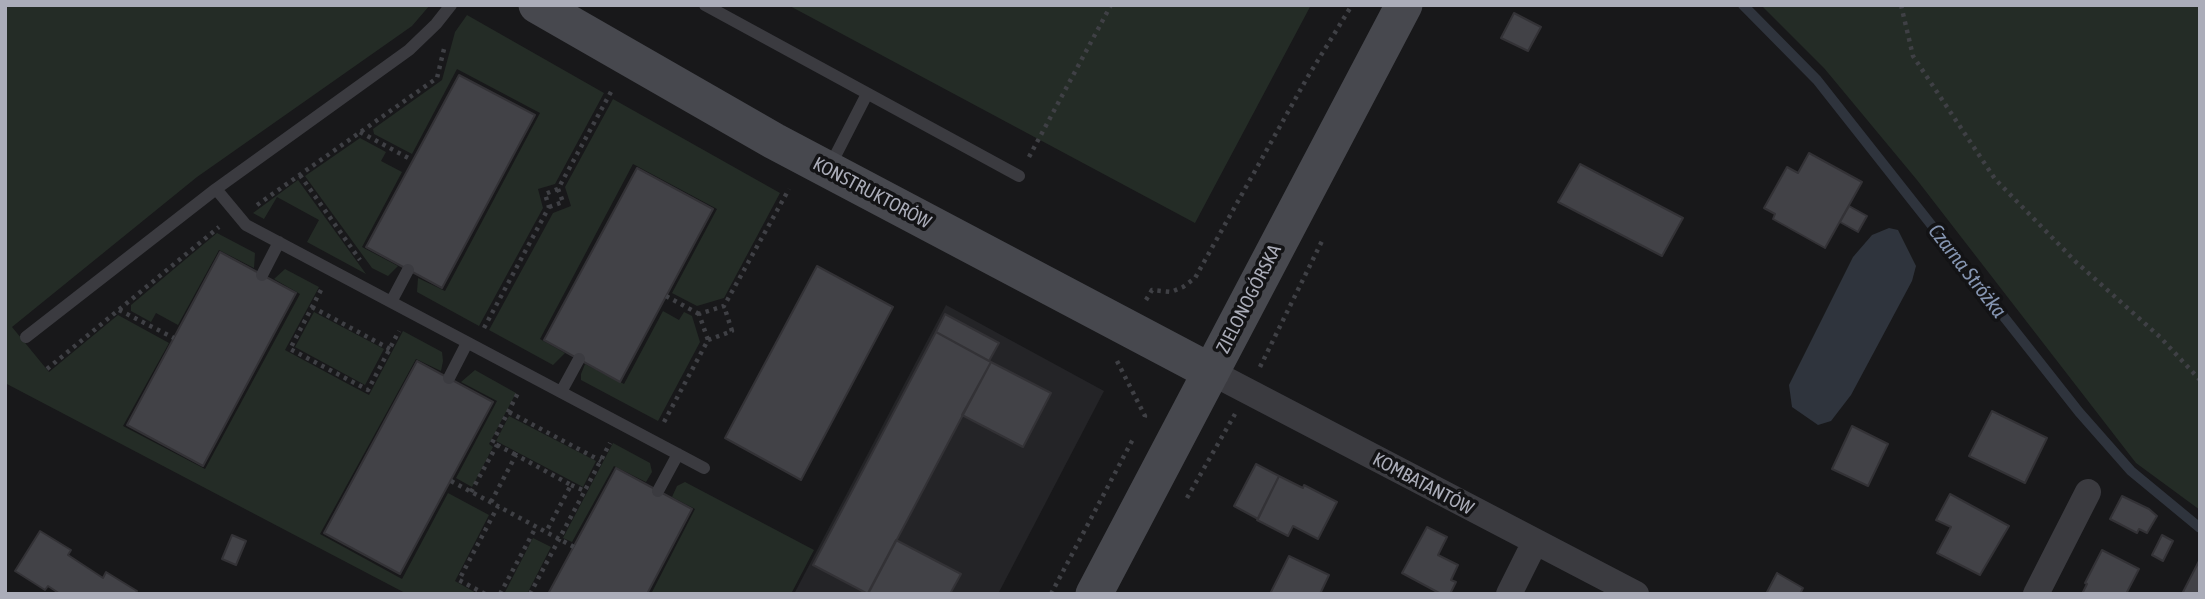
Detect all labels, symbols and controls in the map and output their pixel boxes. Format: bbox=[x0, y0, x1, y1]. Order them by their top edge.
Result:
street label: KONSTRUKTORÓW bbox=[809, 152, 935, 234]
water label: Czarna Stróżka bbox=[1923, 219, 2011, 323]
street label: ZIELONOGÓRSKA bbox=[1212, 241, 1286, 357]
street label: KOMBATANTÓW bbox=[1369, 448, 1477, 520]

